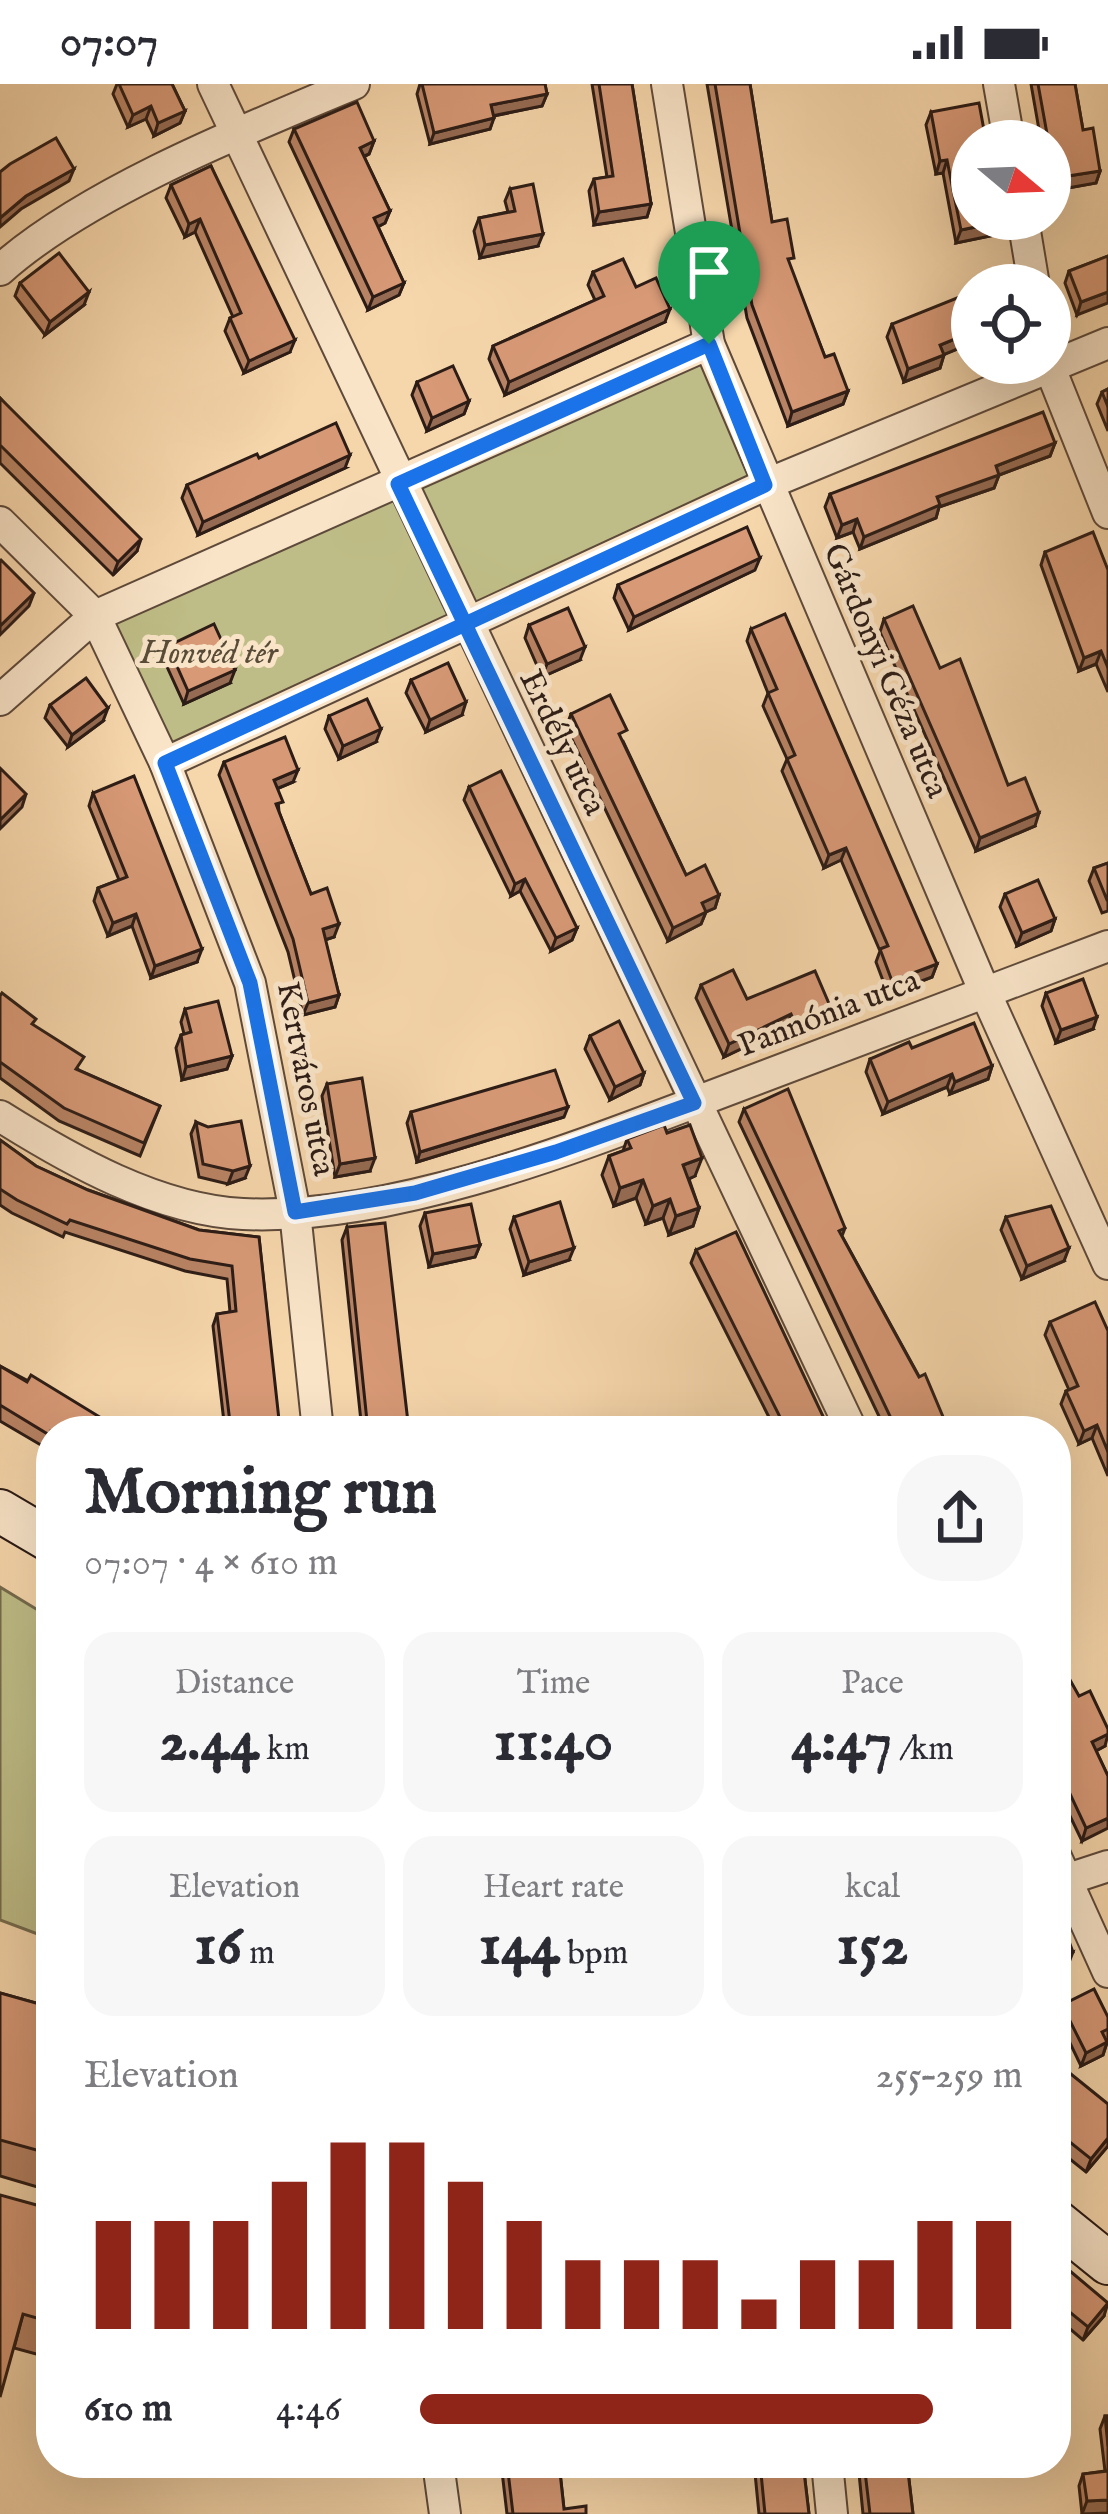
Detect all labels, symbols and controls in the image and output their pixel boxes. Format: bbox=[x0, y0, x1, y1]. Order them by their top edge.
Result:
text: 07:07 bbox=[60, 14, 158, 71]
north arrow bbox=[951, 120, 1071, 240]
map controls bbox=[951, 120, 1071, 384]
pin bbox=[658, 221, 760, 344]
icon: arrive bbox=[676, 239, 742, 305]
button: locate bbox=[951, 264, 1071, 384]
street label: Gárdonyi Géza utca bbox=[812, 537, 958, 805]
park label: Honvéd tér bbox=[139, 633, 279, 675]
street label: Erdély utca bbox=[509, 663, 616, 823]
street label: Pannónia utca bbox=[732, 960, 926, 1068]
street label: Kertváros utca bbox=[266, 978, 345, 1180]
text: Morning run bbox=[84, 1452, 437, 1536]
button: share bbox=[897, 1455, 1023, 1581]
text: 07:07 · 4 × 610 m bbox=[84, 1539, 338, 1588]
text: Distance bbox=[175, 1663, 294, 1705]
text: Time bbox=[517, 1663, 590, 1705]
text: Pace bbox=[841, 1663, 904, 1705]
text: 2.44 bbox=[159, 1705, 259, 1781]
text: 11:40 bbox=[494, 1705, 613, 1781]
text: 4:47 bbox=[791, 1705, 892, 1781]
text: km bbox=[259, 1729, 310, 1771]
text: /km bbox=[892, 1729, 954, 1771]
text: Elevation bbox=[169, 1867, 300, 1909]
text: Heart rate bbox=[483, 1867, 624, 1909]
text: kcal bbox=[845, 1867, 900, 1909]
text: 16 bbox=[194, 1909, 242, 1985]
text: 144 bbox=[479, 1909, 560, 1985]
text: 152 bbox=[836, 1909, 909, 1985]
text: m bbox=[242, 1933, 275, 1975]
text: bpm bbox=[560, 1933, 628, 1975]
text: Elevation bbox=[84, 2052, 239, 2101]
text: 255–259 m bbox=[876, 2052, 1023, 2101]
text: 610 m bbox=[84, 2385, 172, 2434]
text: 4:46 bbox=[276, 2385, 341, 2434]

